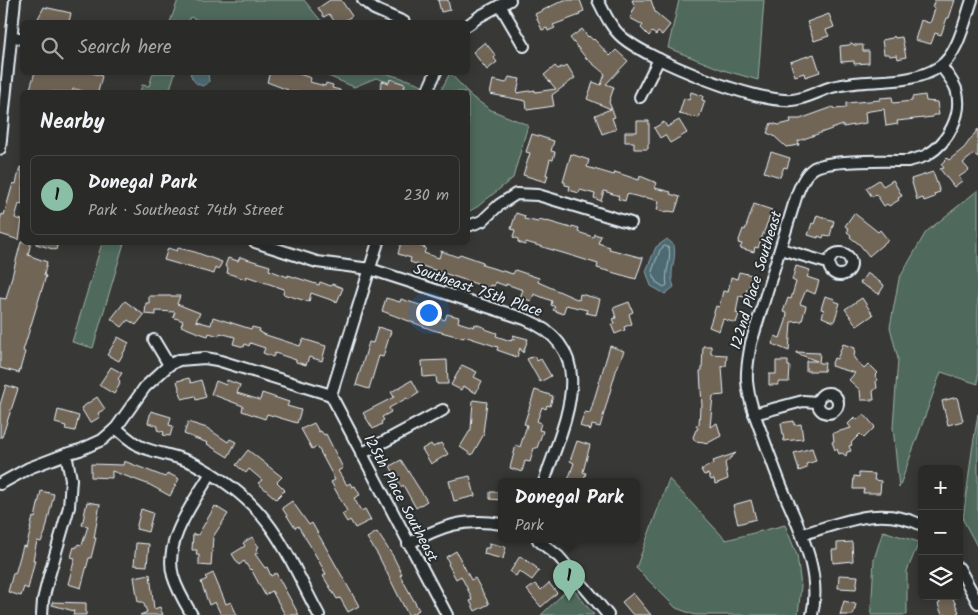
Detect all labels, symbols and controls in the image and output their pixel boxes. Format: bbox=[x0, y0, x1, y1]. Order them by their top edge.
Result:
search box bbox=[20, 20, 470, 75]
text: Search here bbox=[78, 33, 172, 63]
icon: search bbox=[38, 34, 66, 62]
text: Nearby bbox=[40, 106, 105, 139]
text: Donegal Park bbox=[88, 168, 197, 198]
text: 1 bbox=[55, 183, 59, 208]
text: 230 m bbox=[403, 183, 449, 208]
text: Park · Southeast 74th Street bbox=[88, 198, 284, 223]
street label: 122nd Place Southeast bbox=[724, 208, 789, 353]
street label: Southeast 75th Place bbox=[410, 258, 546, 324]
your location bbox=[416, 300, 442, 326]
street label: 125th Place Southeast bbox=[356, 430, 444, 567]
map controls bbox=[918, 465, 963, 600]
button: + bbox=[918, 465, 963, 510]
popup bbox=[498, 478, 640, 543]
text: Donegal Park bbox=[515, 483, 623, 513]
button: − bbox=[918, 510, 963, 555]
text: Park bbox=[515, 513, 544, 538]
button: layers bbox=[918, 555, 963, 600]
pin: 1 bbox=[553, 560, 585, 601]

